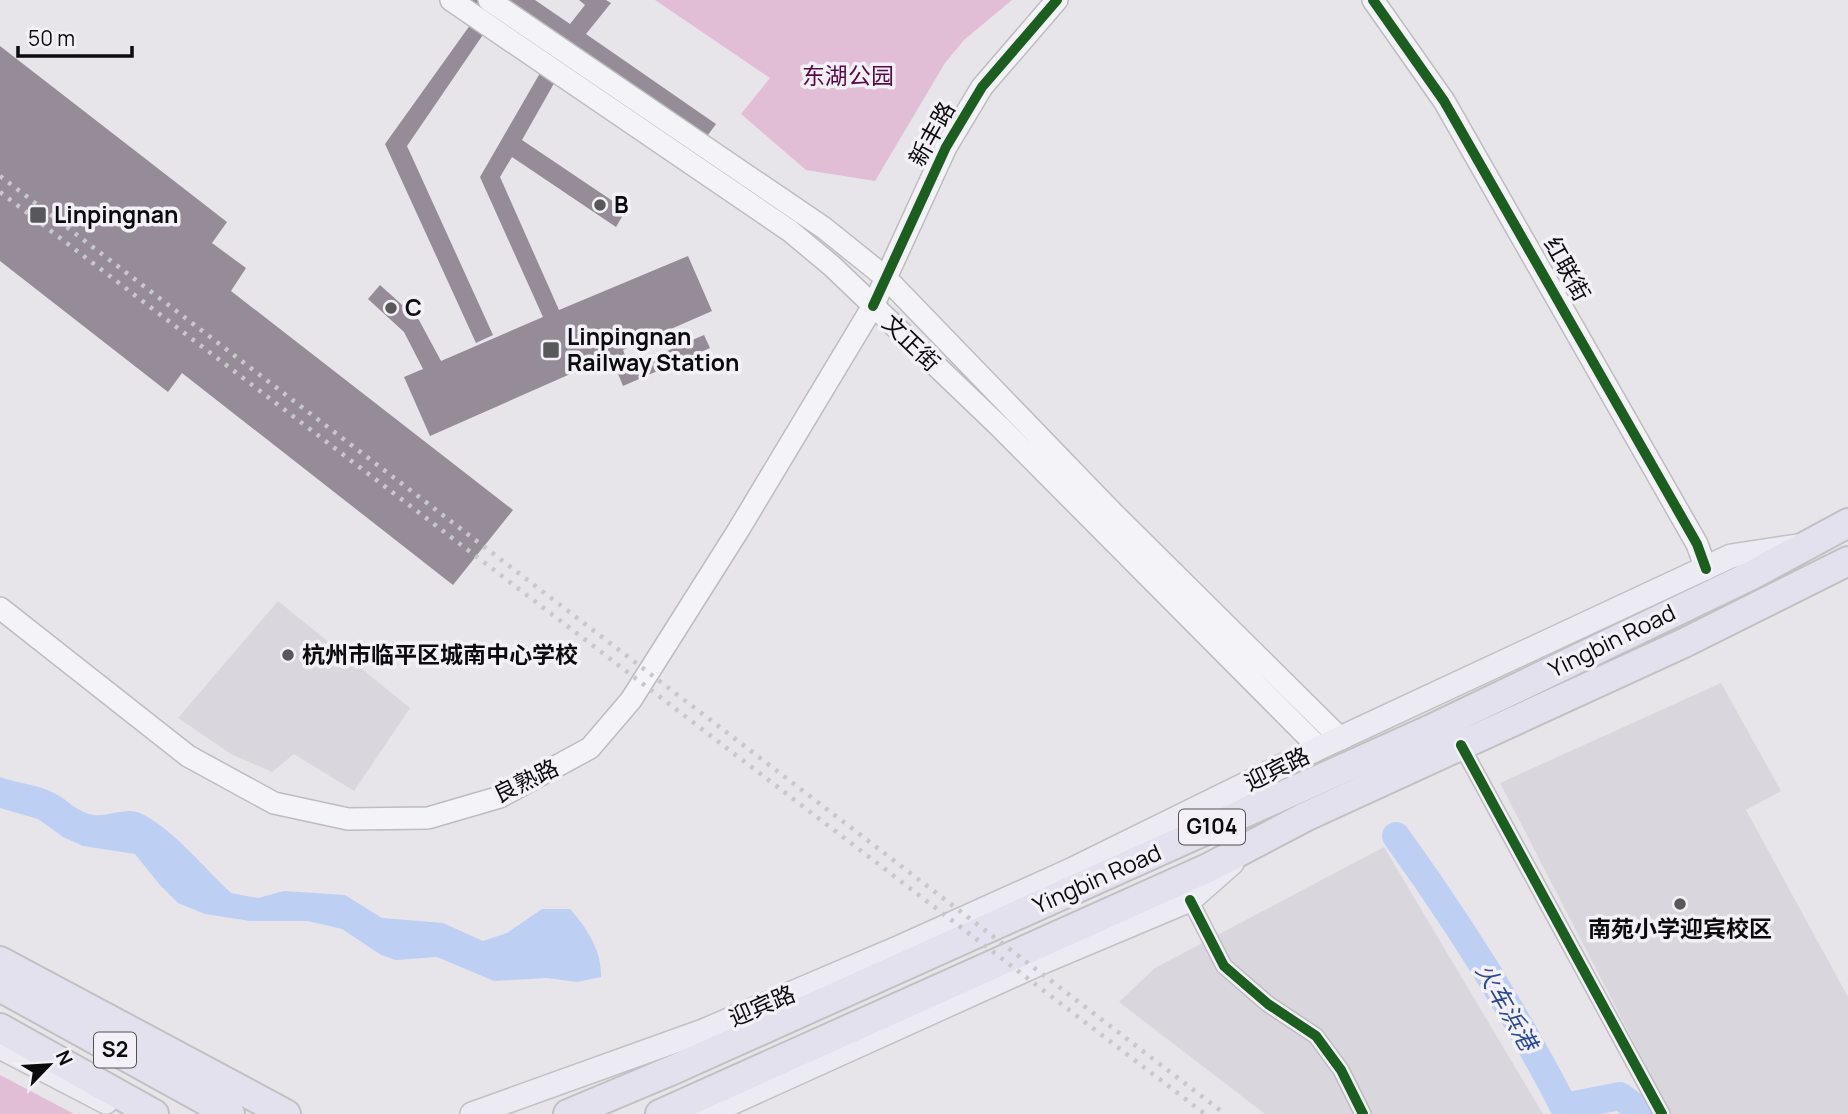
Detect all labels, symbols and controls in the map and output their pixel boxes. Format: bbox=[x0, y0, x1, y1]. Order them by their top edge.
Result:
scale bar bbox=[18, 14, 131, 58]
text: 50 m bbox=[28, 24, 75, 52]
park label: 东湖公园 bbox=[802, 59, 894, 91]
street label: 新丰路 bbox=[900, 96, 962, 171]
place label: B bbox=[614, 188, 629, 220]
marker: B bbox=[592, 197, 608, 213]
place label: Linpingnan bbox=[54, 198, 178, 230]
marker: Linpingnan bbox=[28, 205, 48, 225]
street label: 红联街 bbox=[1537, 231, 1599, 306]
place label: C bbox=[405, 291, 422, 323]
marker: C bbox=[383, 300, 399, 316]
street label: 文正街 bbox=[876, 307, 948, 378]
place label: Linpingnan Railway Station bbox=[567, 320, 739, 378]
marker: Linpingnan Railway Station bbox=[541, 340, 561, 360]
street label: Yingbin Road bbox=[1543, 596, 1680, 685]
place label: 杭州市临平区城南中心学校 bbox=[302, 638, 578, 670]
marker: 杭州市临平区城南中心学校 bbox=[280, 647, 296, 663]
street label: 迎宾路 bbox=[1239, 739, 1315, 798]
street label: 良熟路 bbox=[488, 751, 564, 810]
road number: G104 bbox=[1179, 810, 1245, 844]
street label: Yingbin Road bbox=[1027, 836, 1166, 921]
marker: 南苑小学迎宾校区 bbox=[1672, 896, 1688, 912]
place label: 南苑小学迎宾校区 bbox=[1588, 912, 1772, 944]
water label: 火车浜港 bbox=[1469, 956, 1547, 1059]
street label: 迎宾路 bbox=[724, 977, 800, 1033]
north arrow bbox=[14, 1030, 84, 1100]
road number: S2 bbox=[94, 1032, 136, 1068]
text: N bbox=[50, 1046, 79, 1069]

